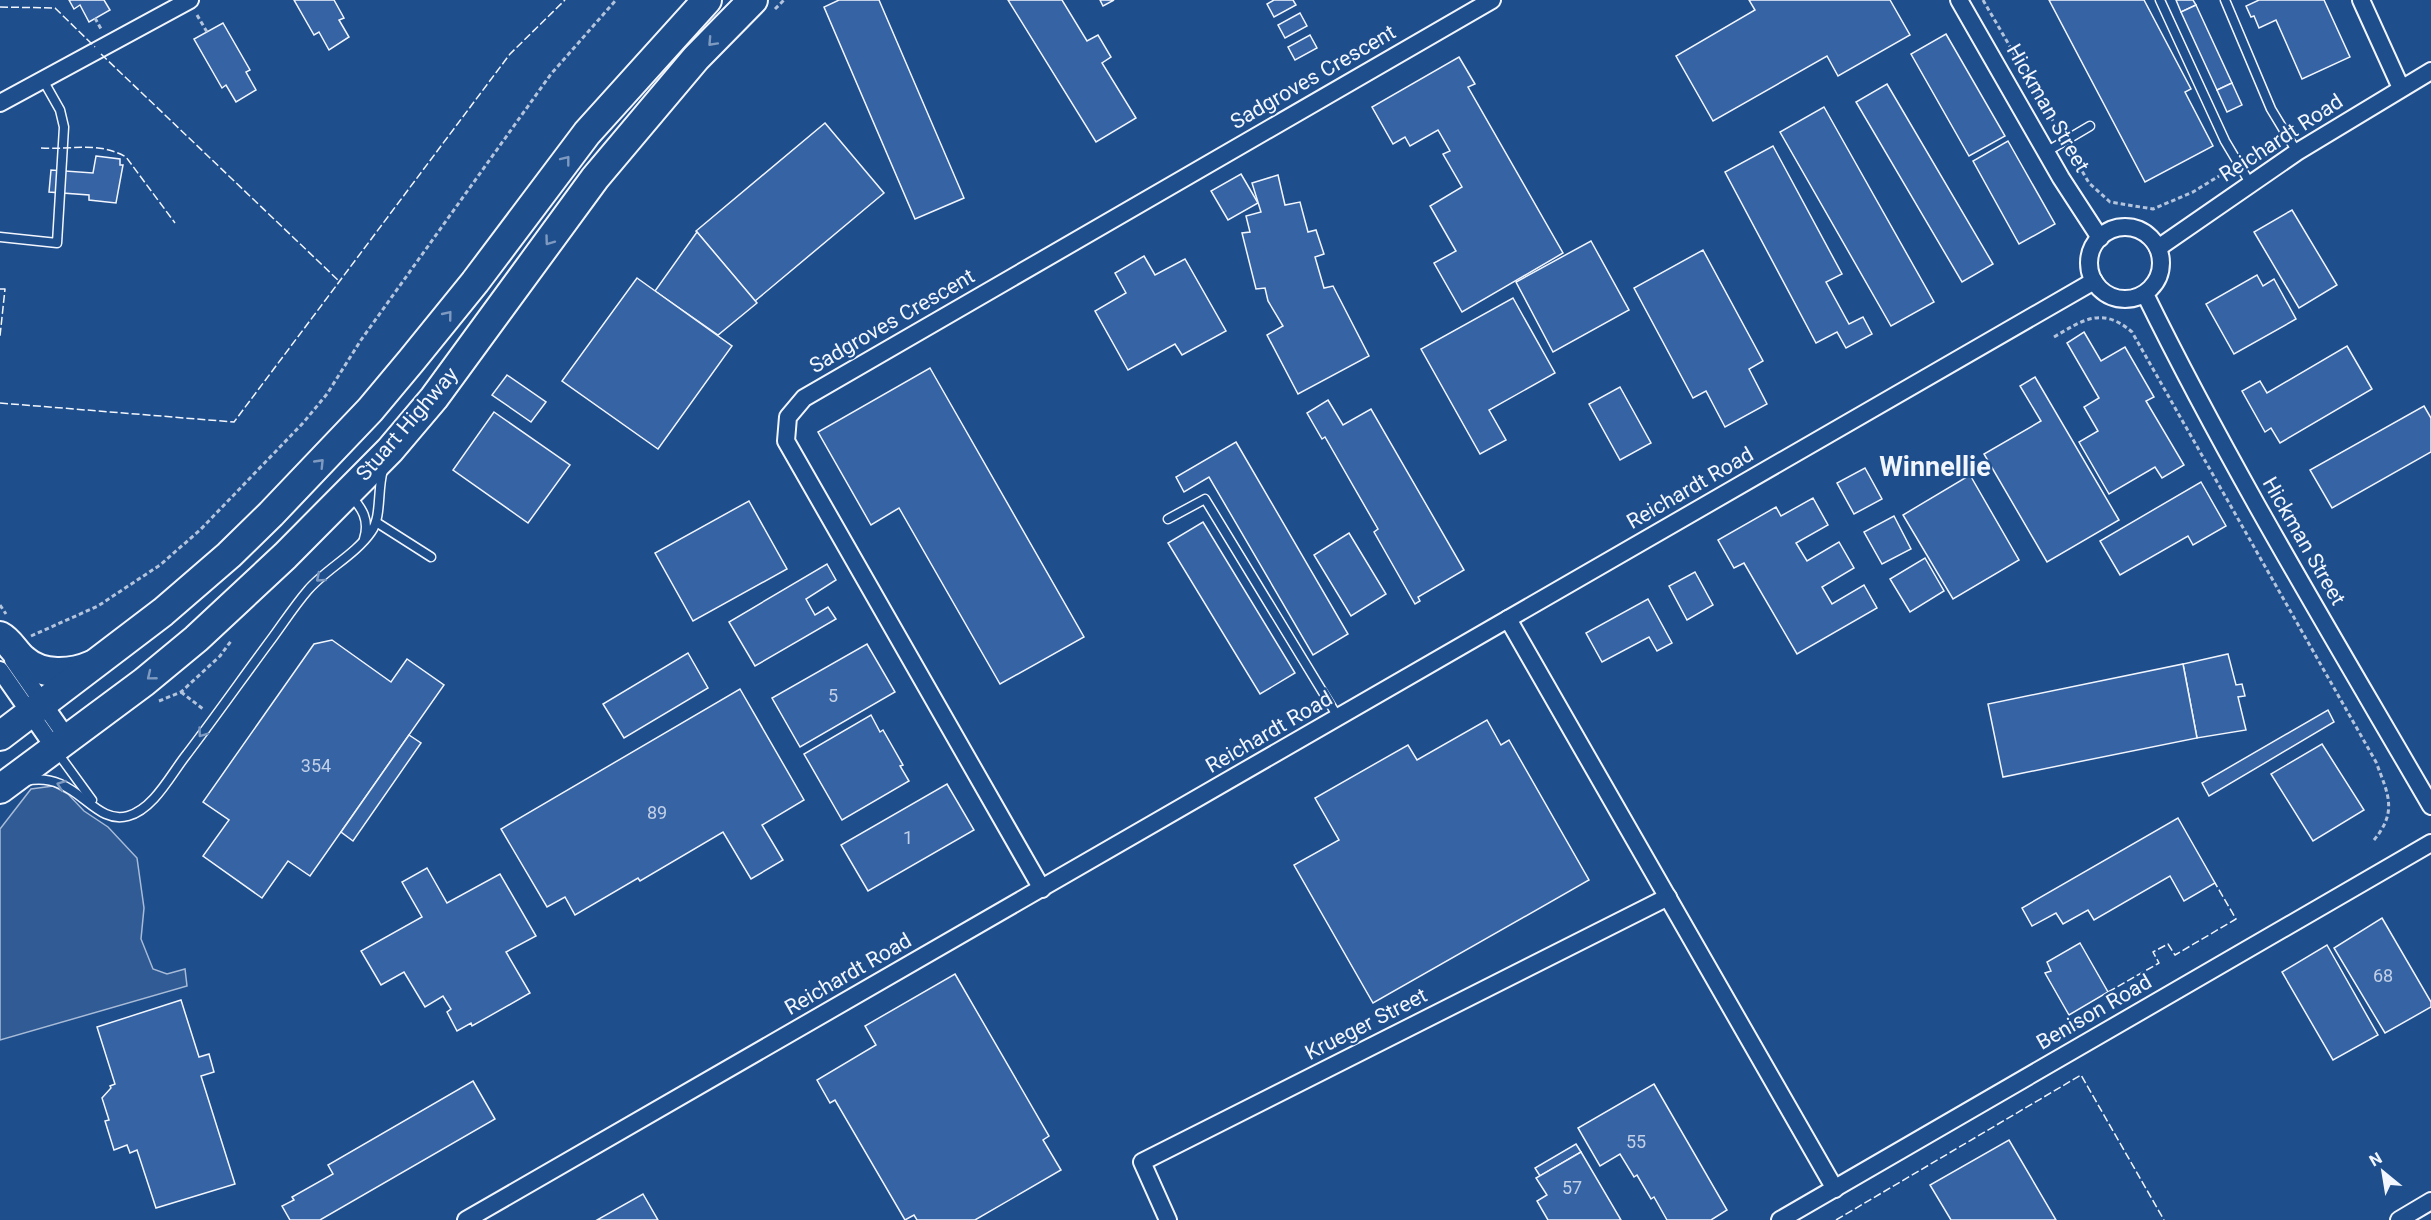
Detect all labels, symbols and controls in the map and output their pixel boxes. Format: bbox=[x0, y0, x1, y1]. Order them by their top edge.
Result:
street label: Sadgroves Crescent bbox=[1226, 20, 1400, 134]
one-way arrow bbox=[708, 35, 719, 45]
street label: Hickman Street bbox=[2002, 40, 2094, 176]
street label: Reichardt Road bbox=[2215, 89, 2347, 187]
one-way arrow bbox=[558, 156, 569, 167]
one-way arrow bbox=[545, 235, 556, 246]
street label: Sadgroves Crescent bbox=[805, 264, 979, 378]
one-way arrow bbox=[441, 311, 452, 322]
street label: Stuart Highway bbox=[351, 362, 463, 486]
street label: Reichardt Road bbox=[1622, 442, 1758, 534]
district label: Winnellie bbox=[1879, 451, 1991, 483]
one-way arrow bbox=[313, 459, 324, 470]
street label: Hickman Street bbox=[2258, 473, 2350, 609]
one-way arrow bbox=[316, 571, 327, 582]
one-way arrow bbox=[147, 669, 158, 680]
house number: 5 bbox=[828, 685, 838, 706]
street label: Reichardt Road bbox=[1201, 686, 1337, 778]
one-way arrow bbox=[199, 727, 210, 738]
house number: 354 bbox=[301, 755, 331, 776]
one-way arrow bbox=[56, 779, 67, 792]
house number: 89 bbox=[647, 802, 667, 823]
house number: 1 bbox=[903, 827, 913, 848]
street label: Reichardt Road bbox=[780, 928, 916, 1020]
house number: 68 bbox=[2373, 965, 2393, 986]
street label: Benison Road bbox=[2032, 969, 2156, 1055]
street label: Krueger Street bbox=[1301, 983, 1431, 1065]
house number: 55 bbox=[1626, 1131, 1646, 1152]
north arrow bbox=[2353, 1142, 2413, 1202]
text: N bbox=[2366, 1148, 2385, 1170]
house number: 57 bbox=[1562, 1177, 1582, 1198]

